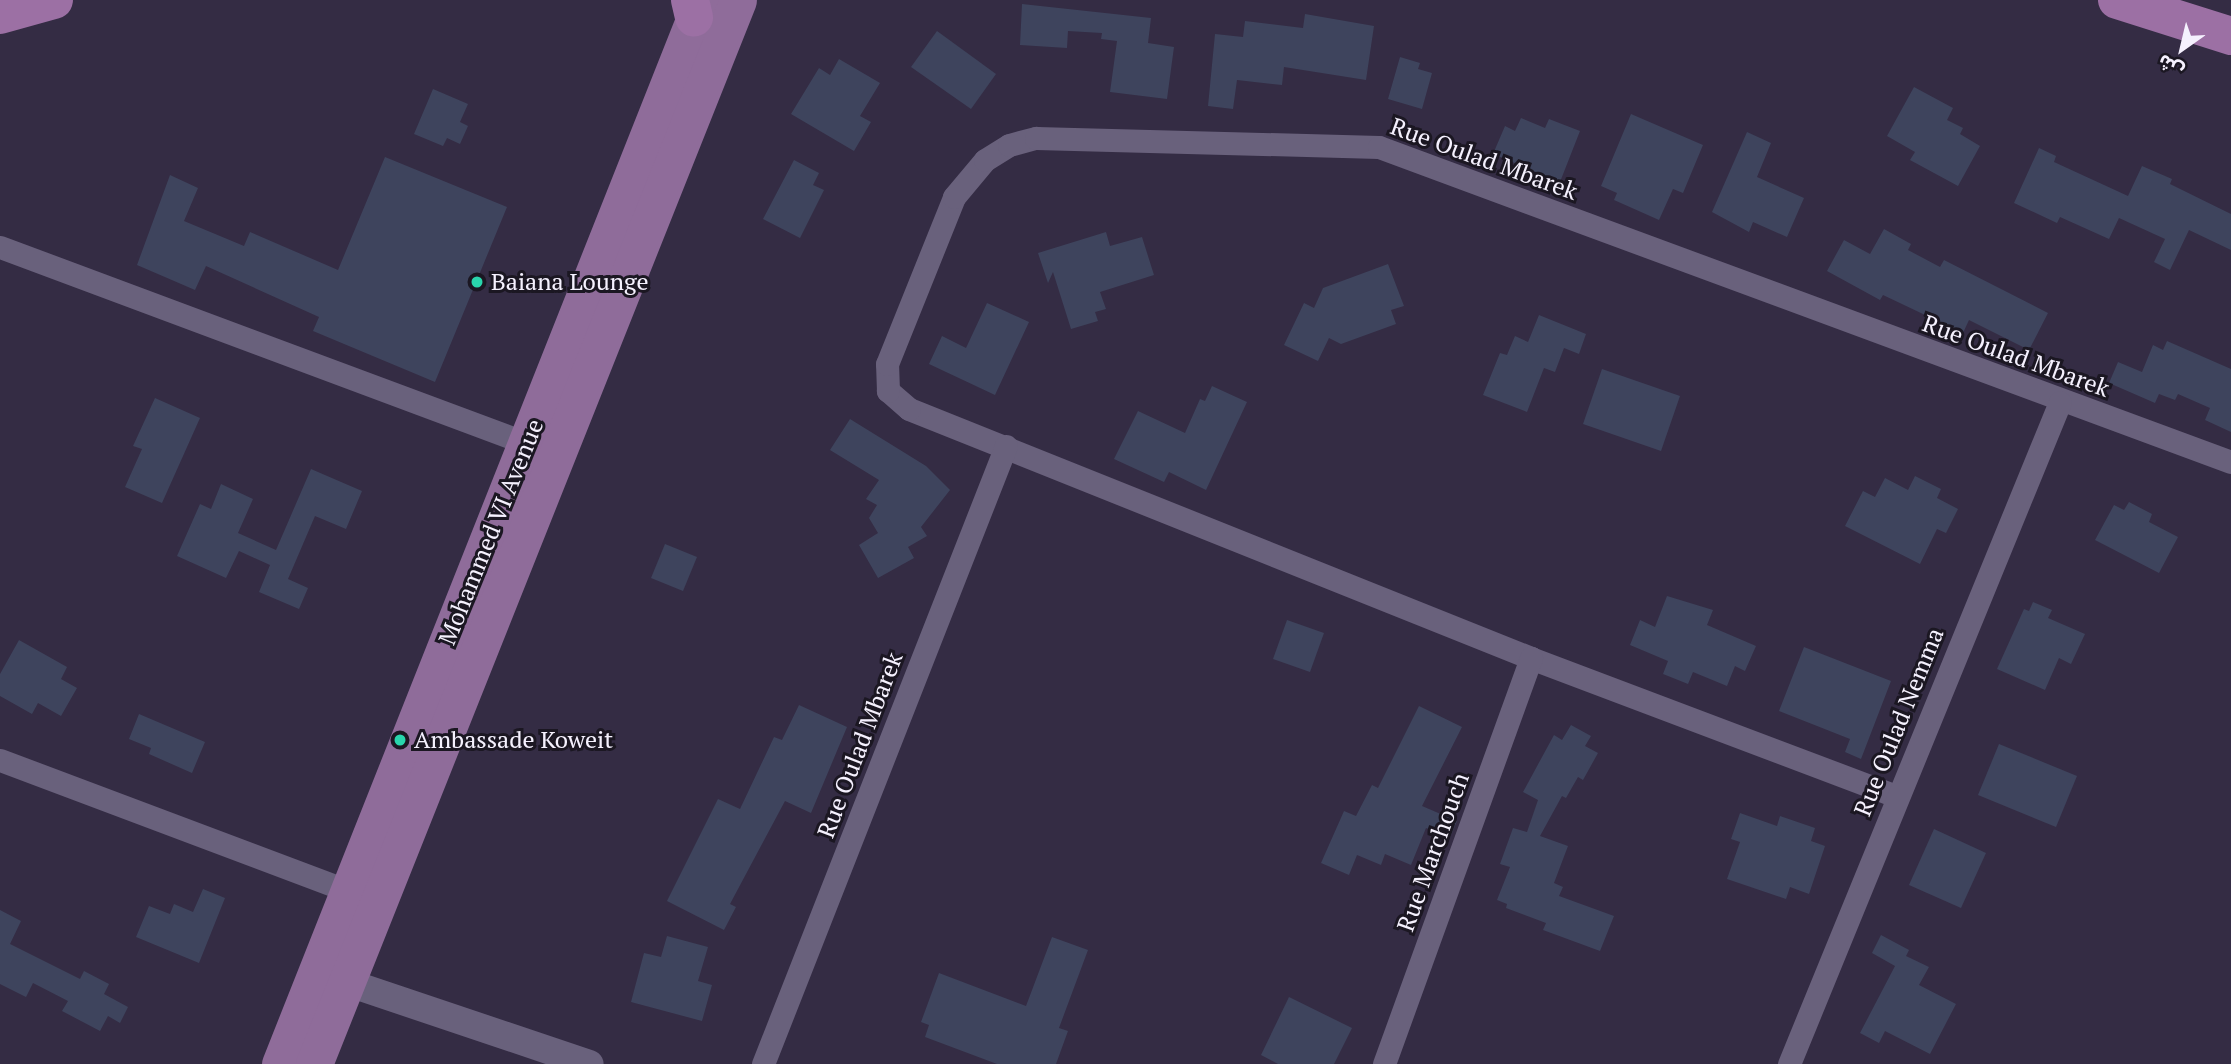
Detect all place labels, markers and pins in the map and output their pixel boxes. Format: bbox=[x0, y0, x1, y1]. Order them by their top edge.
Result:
place label: Baiana Lounge bbox=[491, 268, 649, 296]
marker: Baiana Lounge bbox=[469, 274, 485, 290]
place label: Ambassade Koweit bbox=[414, 726, 613, 754]
marker: Ambassade Koweit bbox=[392, 732, 408, 748]

